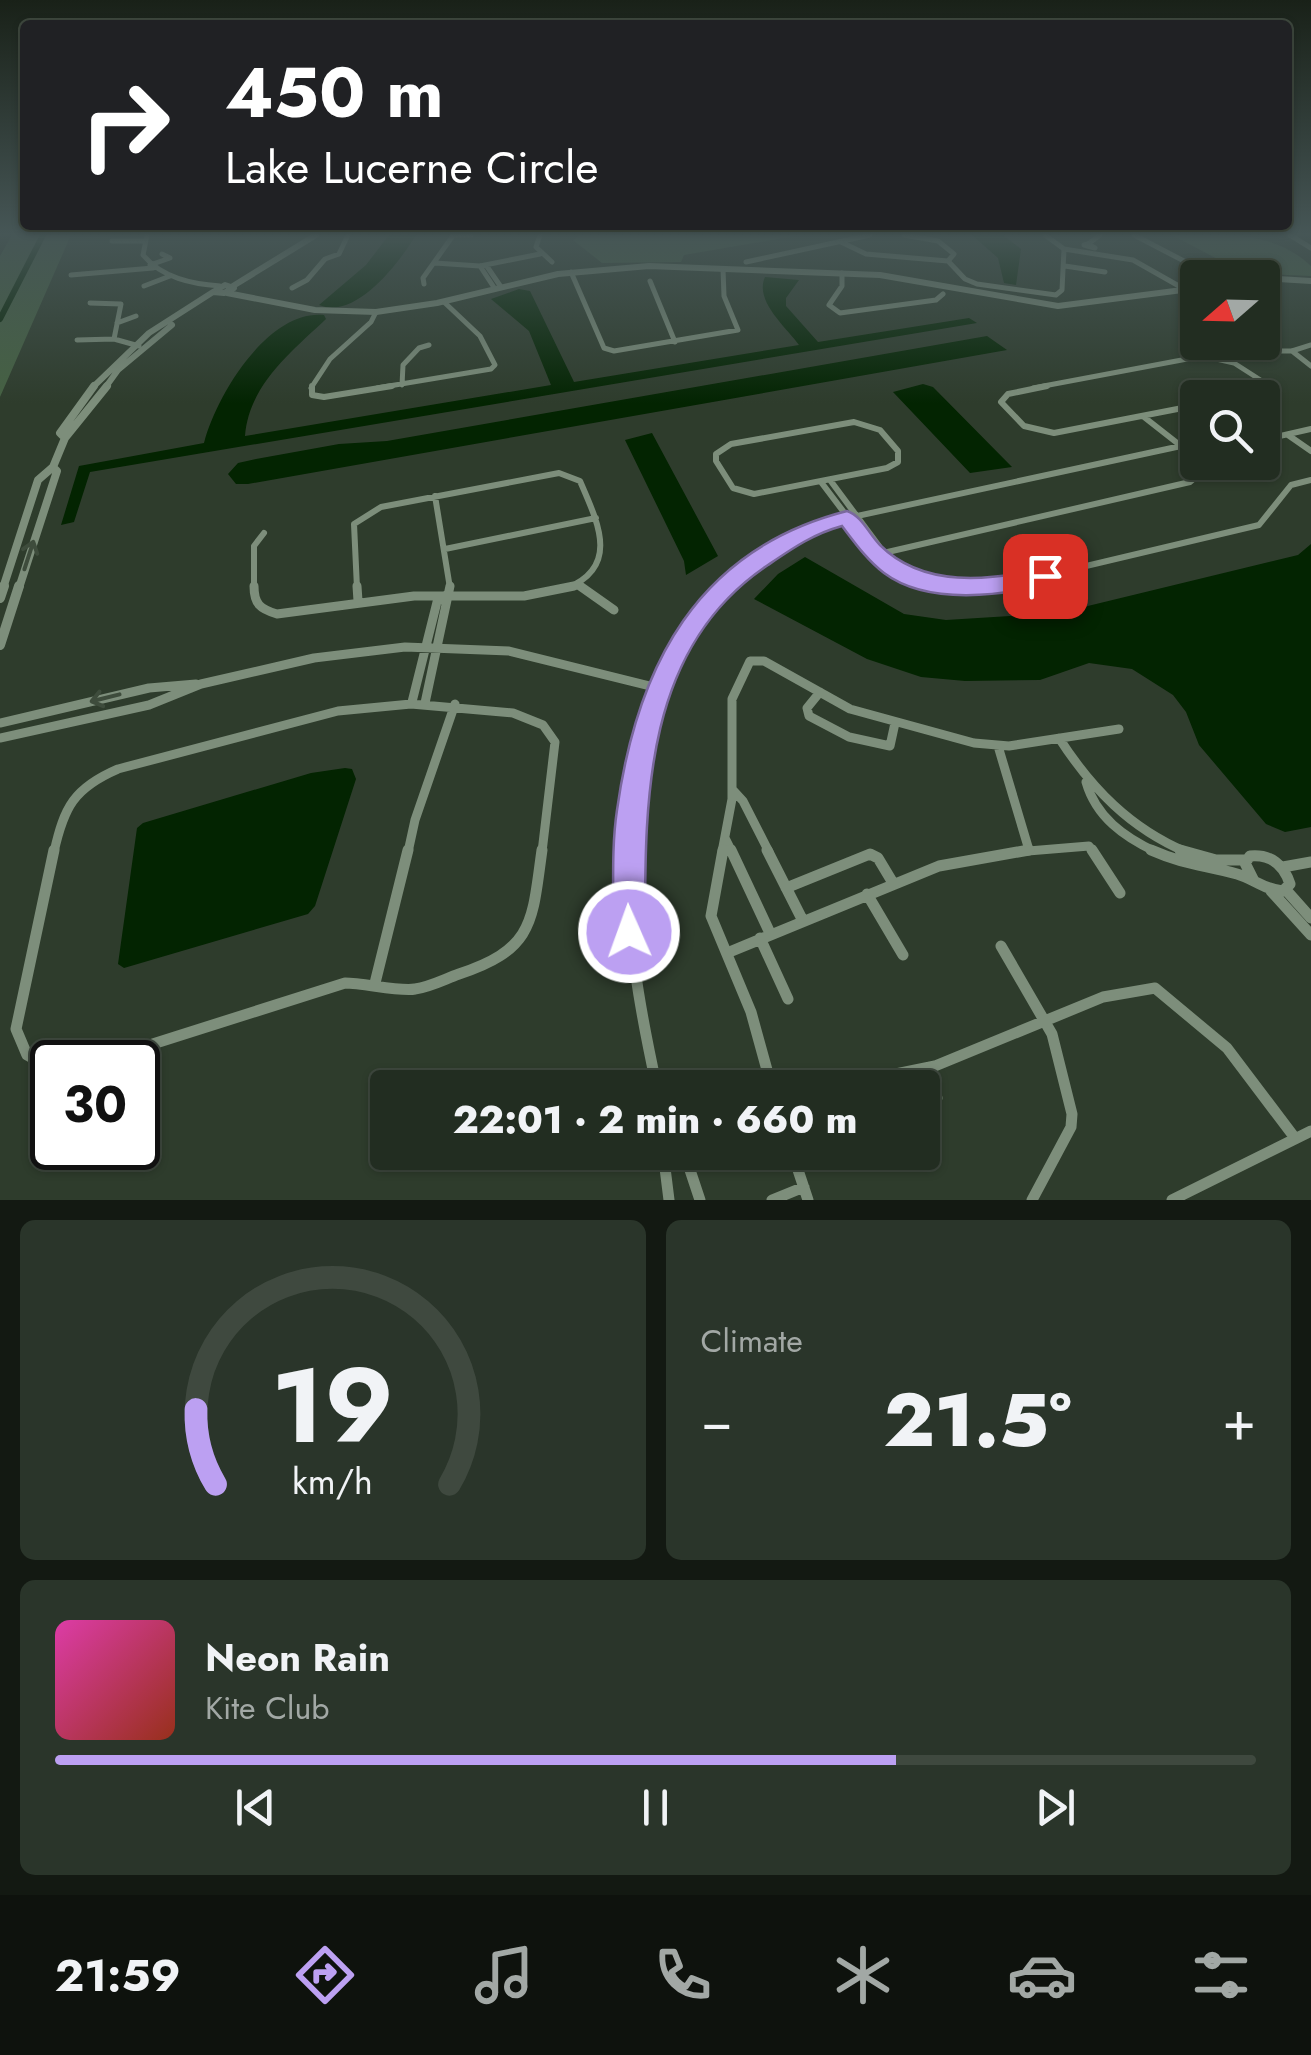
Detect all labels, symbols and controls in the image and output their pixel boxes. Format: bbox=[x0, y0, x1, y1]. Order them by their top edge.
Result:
text: 450 m bbox=[225, 42, 444, 143]
icon: right bbox=[60, 60, 190, 190]
text: Lake Lucerne Circle bbox=[225, 135, 598, 200]
north arrow bbox=[1180, 260, 1280, 360]
map controls bbox=[1180, 260, 1280, 480]
button: search bbox=[1180, 380, 1280, 480]
pin bbox=[1003, 534, 1088, 619]
one-way arrow bbox=[22, 540, 40, 572]
icon: arrive bbox=[1018, 549, 1073, 604]
one-way arrow bbox=[90, 690, 121, 709]
position arrow bbox=[577, 880, 681, 984]
speed limit sign: 30 bbox=[30, 1040, 160, 1170]
text: 22:01 · 2 min · 660 m bbox=[453, 1092, 857, 1147]
text: Climate bbox=[701, 1318, 803, 1364]
text: 19 bbox=[271, 1331, 394, 1481]
text: 21.5° bbox=[883, 1366, 1072, 1474]
text: − bbox=[701, 1381, 733, 1461]
text: + bbox=[1222, 1381, 1256, 1461]
text: km/h bbox=[292, 1456, 373, 1507]
text: Neon Rain bbox=[205, 1630, 390, 1685]
text: Kite Club bbox=[205, 1685, 329, 1731]
icon: previous bbox=[228, 1780, 283, 1835]
icon: pause bbox=[628, 1780, 683, 1835]
icon: next bbox=[1028, 1780, 1083, 1835]
icon: directions bbox=[290, 1940, 360, 2010]
icon: music bbox=[469, 1940, 539, 2010]
icon: phone bbox=[648, 1940, 718, 2010]
icon: climate bbox=[828, 1940, 898, 2010]
icon: car bbox=[1007, 1940, 1077, 2010]
icon: filters bbox=[1186, 1940, 1256, 2010]
text: 21:59 bbox=[55, 1943, 181, 2008]

